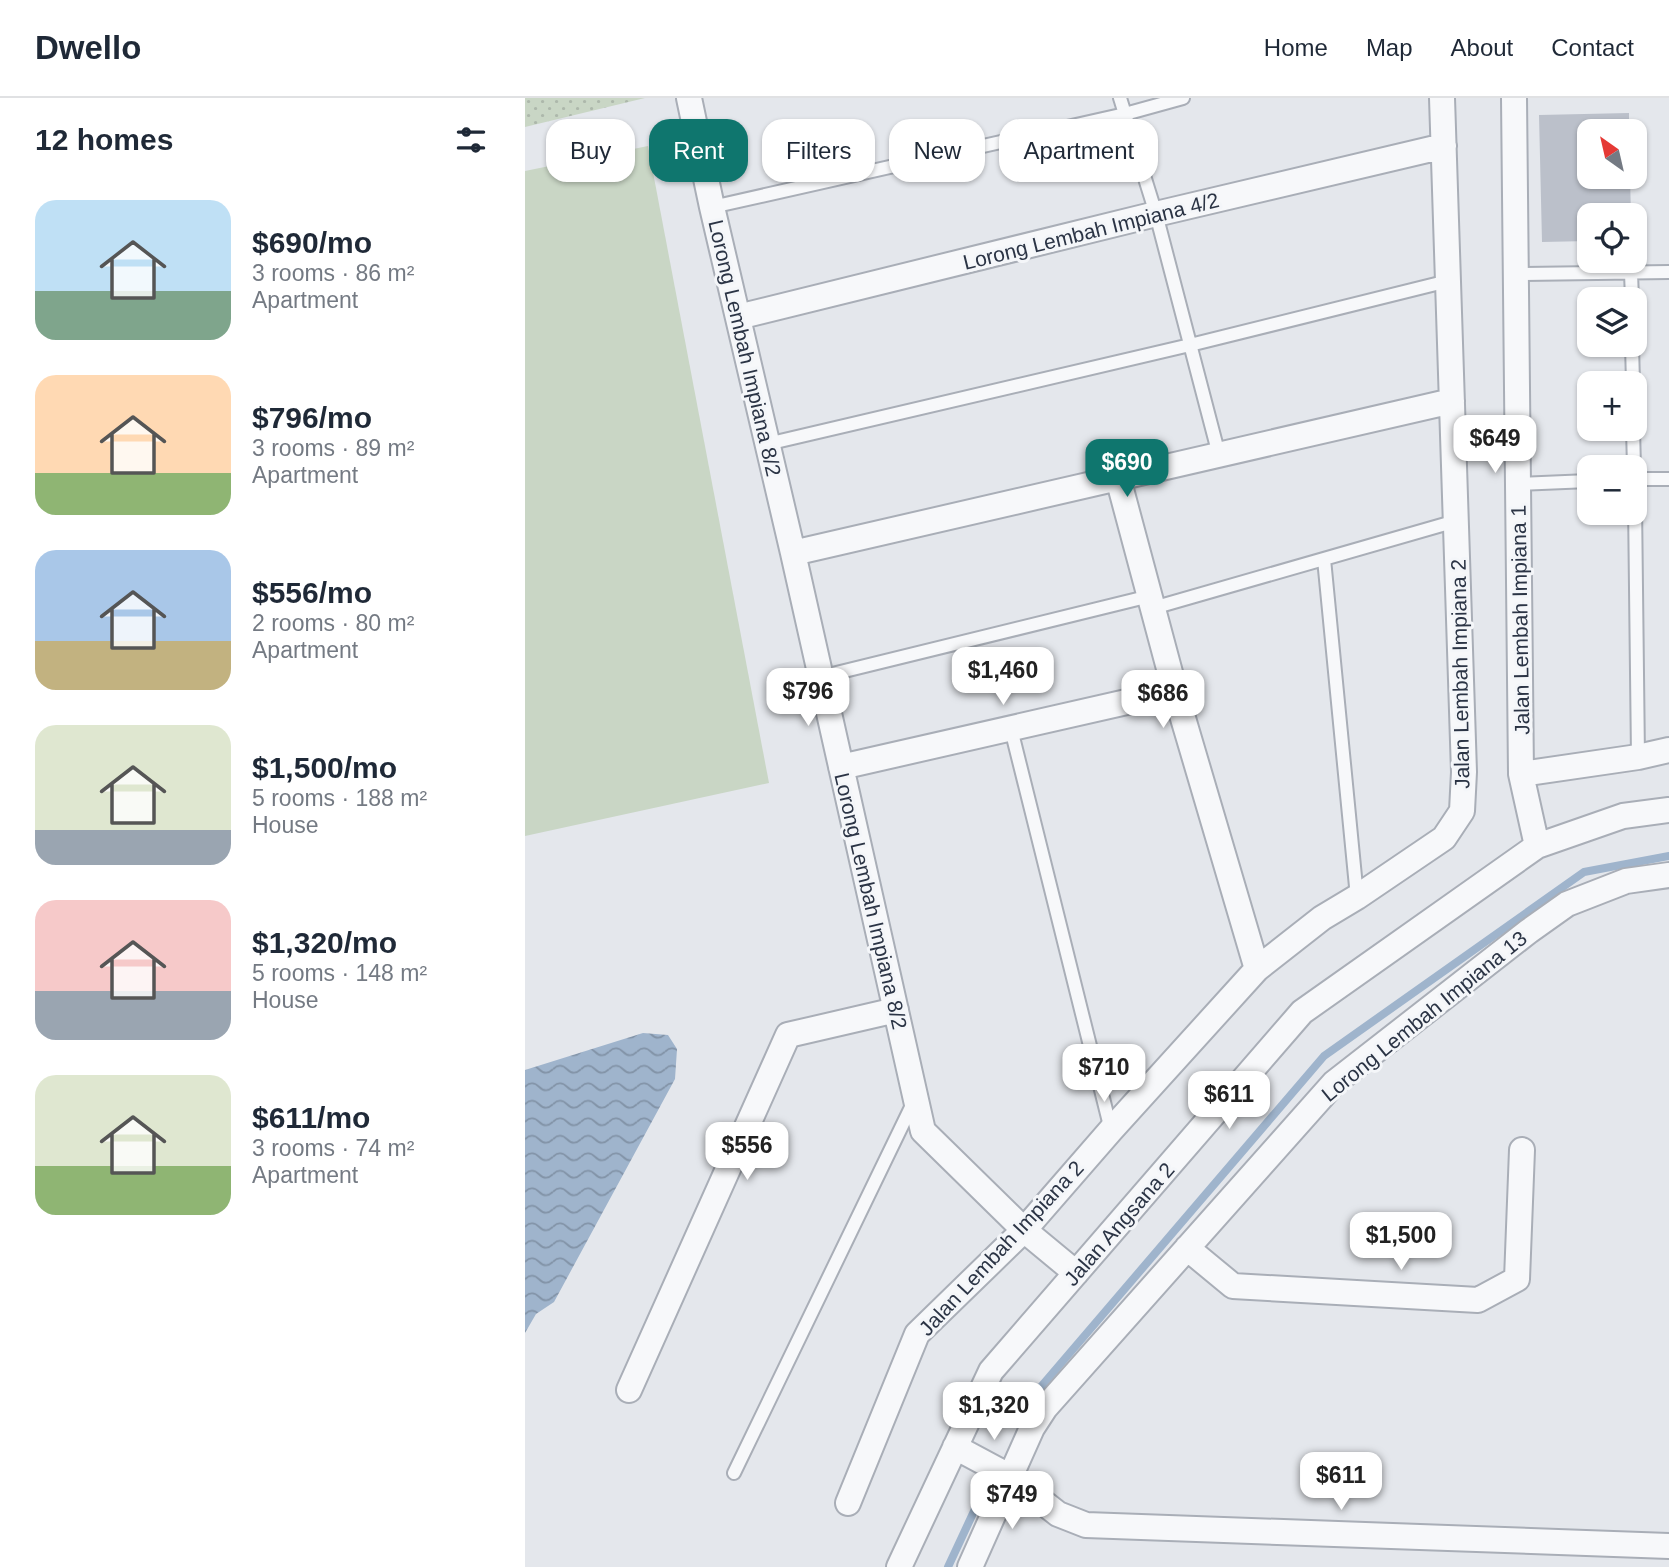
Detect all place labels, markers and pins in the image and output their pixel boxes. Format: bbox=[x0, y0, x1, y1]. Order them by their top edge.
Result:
pin: $649 bbox=[1454, 416, 1536, 475]
pin: $690 bbox=[1086, 440, 1168, 499]
pin: $1,460 bbox=[946, 648, 1060, 707]
pin: $796 bbox=[767, 668, 849, 728]
pin: $686 bbox=[1122, 670, 1204, 730]
pin: $710 bbox=[1063, 1044, 1145, 1104]
pin: $611 bbox=[1188, 1072, 1270, 1131]
pin: $556 bbox=[706, 1122, 788, 1182]
pin: $1,500 bbox=[1344, 1212, 1458, 1272]
pin: $1,320 bbox=[937, 1382, 1051, 1442]
pin: $611 bbox=[1300, 1452, 1382, 1512]
pin: $749 bbox=[971, 1472, 1053, 1531]

